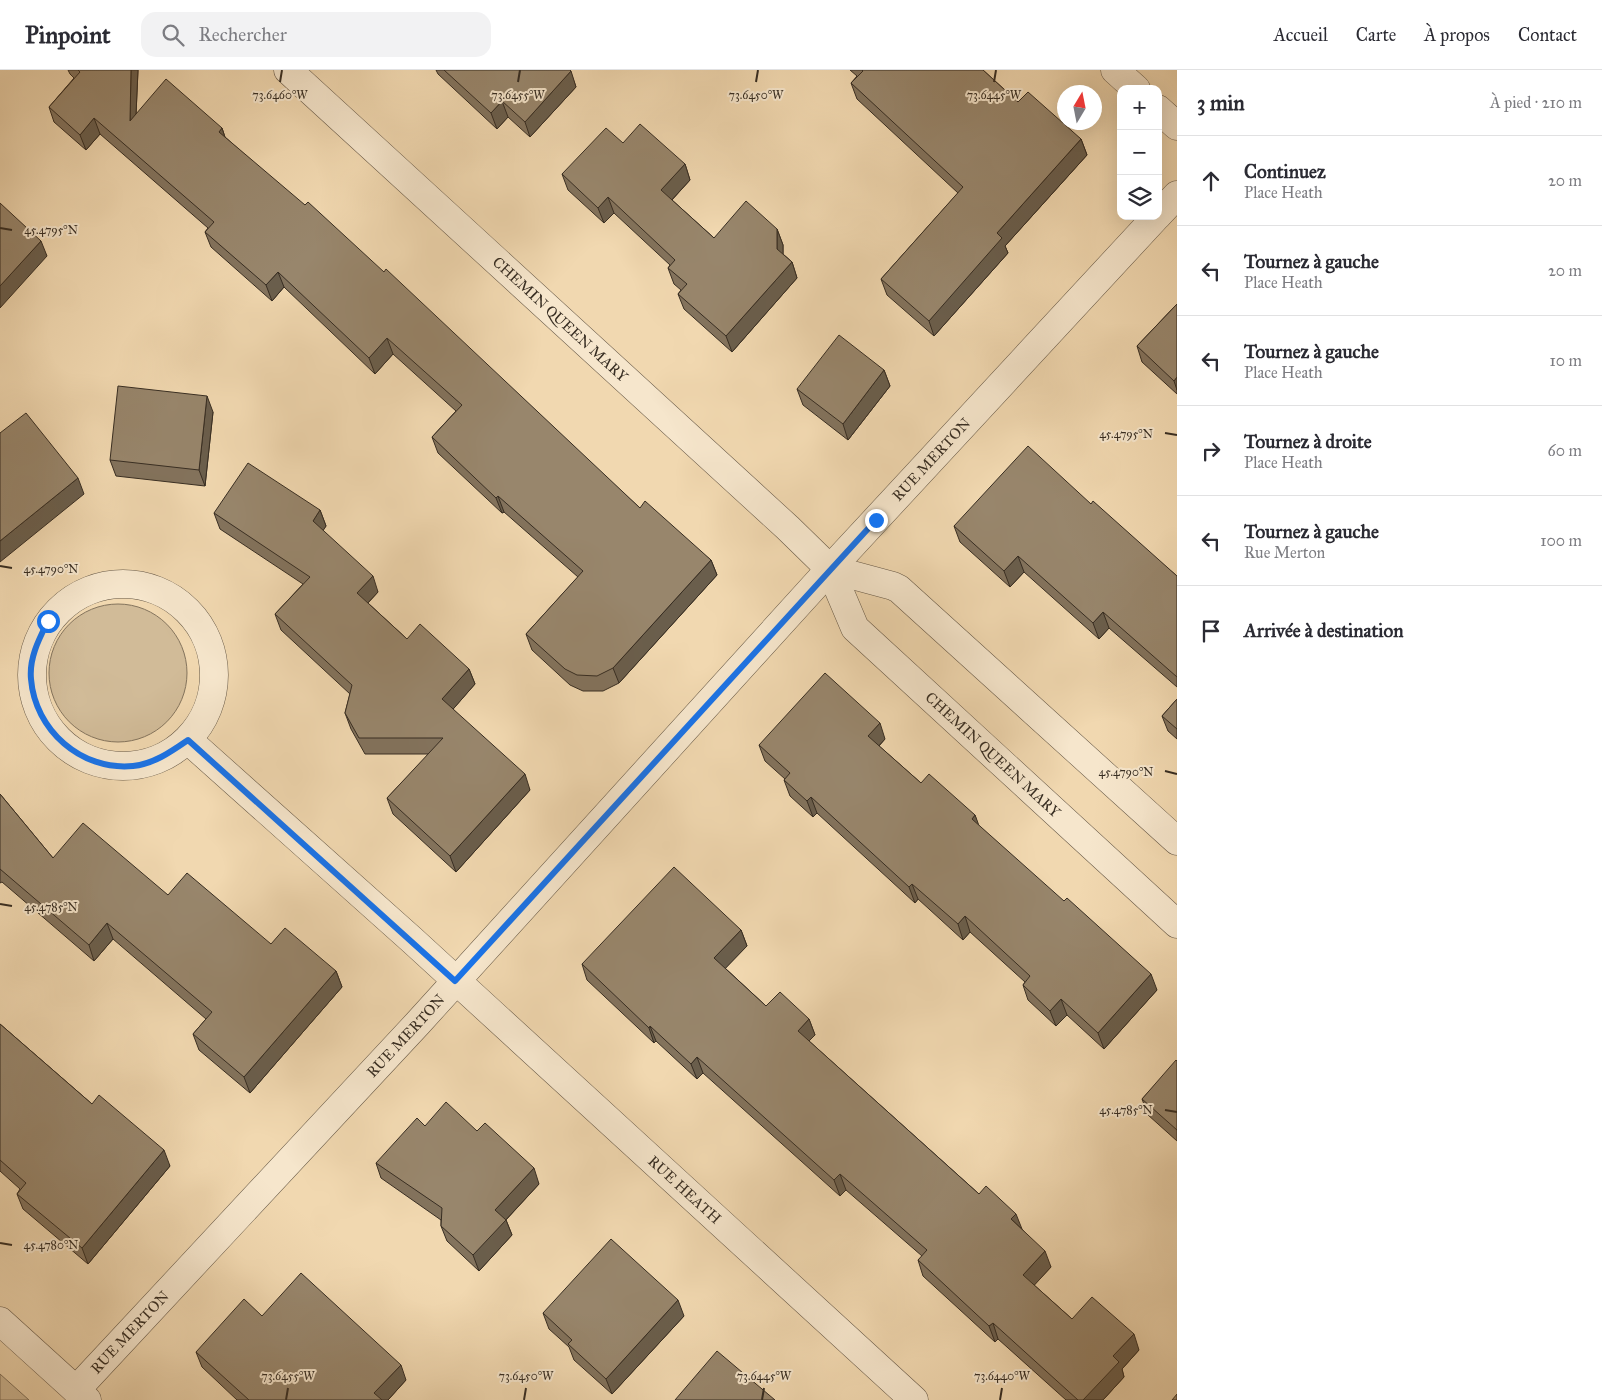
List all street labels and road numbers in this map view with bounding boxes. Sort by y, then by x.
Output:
street label: CHEMIN QUEEN MARY [489,253,632,386]
street label: RUE MERTON [889,414,974,505]
street label: CHEMIN QUEEN MARY [922,688,1064,821]
street label: RUE MERTON [363,990,449,1081]
street label: RUE HEATH [644,1152,725,1228]
street label: RUE MERTON [87,1287,173,1377]

